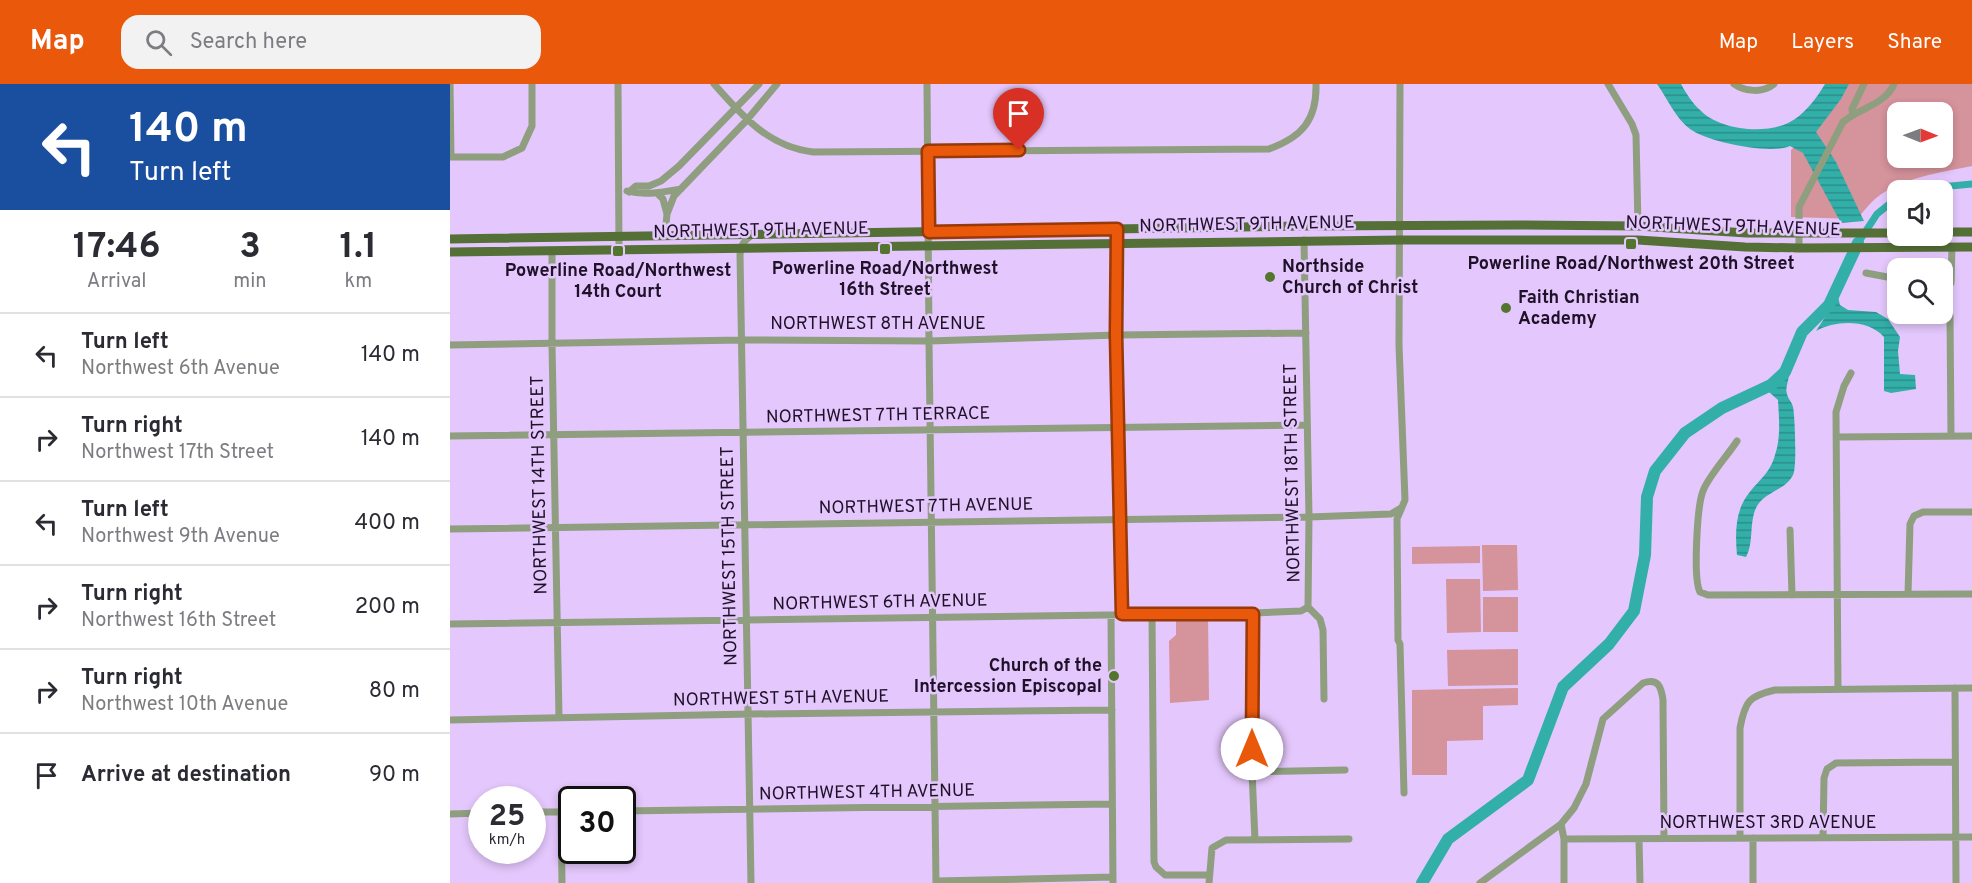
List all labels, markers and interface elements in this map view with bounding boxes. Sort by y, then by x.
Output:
search box [121,15,541,69]
text: Map [30,24,85,60]
icon: search [142,26,175,59]
text: Search here [190,29,307,56]
text: Map [1719,29,1758,56]
text: Layers [1791,29,1854,56]
text: Share [1887,29,1942,56]
pin [993,88,1044,150]
icon: arrive [1002,97,1035,130]
north arrow [1887,102,1953,168]
map controls [1887,102,1953,324]
text: 140 m [129,104,248,157]
icon: left [30,108,108,186]
text: Turn left [129,156,231,190]
button: sound [1887,180,1953,246]
street label: NORTHWEST 9TH AVENUE [1139,212,1355,238]
street label: NORTHWEST 9TH AVENUE [1625,212,1841,242]
street label: NORTHWEST 9TH AVENUE [653,218,869,244]
text: 17:46 [73,225,161,271]
text: 3 [239,225,261,271]
text: 1.1 [339,225,377,271]
marker: Powerline Road/Northwest 20th Street [1624,237,1638,251]
marker: Powerline Road/Northwest 16th Street [878,242,892,256]
marker: Powerline Road/Northwest 14th Court [611,244,625,258]
place label: Powerline Road/Northwest 20th Street [1467,253,1795,276]
place label: Northside Church of Christ [1282,256,1418,300]
place label: Powerline Road/Northwest 16th Street [772,258,998,302]
button: search [1887,258,1953,324]
place label: Powerline Road/Northwest 14th Court [505,260,731,304]
text: Arrival [87,269,146,295]
text: min [233,269,267,295]
text: km [344,269,372,295]
marker: Northside Church of Christ [1263,270,1277,284]
place label: Faith Christian Academy [1518,287,1640,331]
marker: Faith Christian Academy [1499,301,1513,315]
street label: NORTHWEST 8TH AVENUE [770,313,986,336]
text: Turn left [81,329,169,356]
icon: left [30,339,63,372]
text: 140 m [361,342,420,369]
text: Northwest 6th Avenue [81,356,280,382]
street label: NORTHWEST 18TH STREET [1280,363,1306,583]
street label: NORTHWEST 14TH STREET [527,375,553,595]
street label: NORTHWEST 7TH TERRACE [766,403,990,429]
text: Turn right [81,413,183,440]
icon: right [30,423,63,456]
text: 140 m [361,426,420,453]
text: Northwest 17th Street [81,440,274,466]
street label: NORTHWEST 15TH STREET [717,446,743,666]
street label: NORTHWEST 7TH AVENUE [819,494,1033,520]
text: Turn left [81,497,169,524]
icon: left [30,507,63,540]
text: 400 m [354,510,420,537]
text: Northwest 9th Avenue [81,524,280,550]
text: Turn right [81,581,183,608]
street label: NORTHWEST 6TH AVENUE [772,590,988,616]
icon: right [30,591,63,624]
text: 200 m [355,594,420,621]
text: Northwest 16th Street [81,608,276,634]
place label: Church of the Intercession Episcopal [914,655,1102,699]
text: Turn right [81,665,183,692]
marker: Church of the Intercession Episcopal [1107,669,1121,683]
icon: right [30,675,63,708]
text: 80 m [369,678,420,705]
street label: NORTHWEST 5TH AVENUE [673,686,889,712]
text: Northwest 10th Avenue [81,692,288,718]
position arrow [1220,717,1284,781]
icon: arrive [30,759,63,792]
text: Arrive at destination [81,762,291,789]
text: 90 m [369,762,420,789]
street label: NORTHWEST 4TH AVENUE [759,780,975,806]
speed limit sign: 30 [558,786,636,864]
text: 25 [489,799,525,836]
street label: NORTHWEST 3RD AVENUE [1659,812,1877,835]
text: km/h [489,831,525,850]

